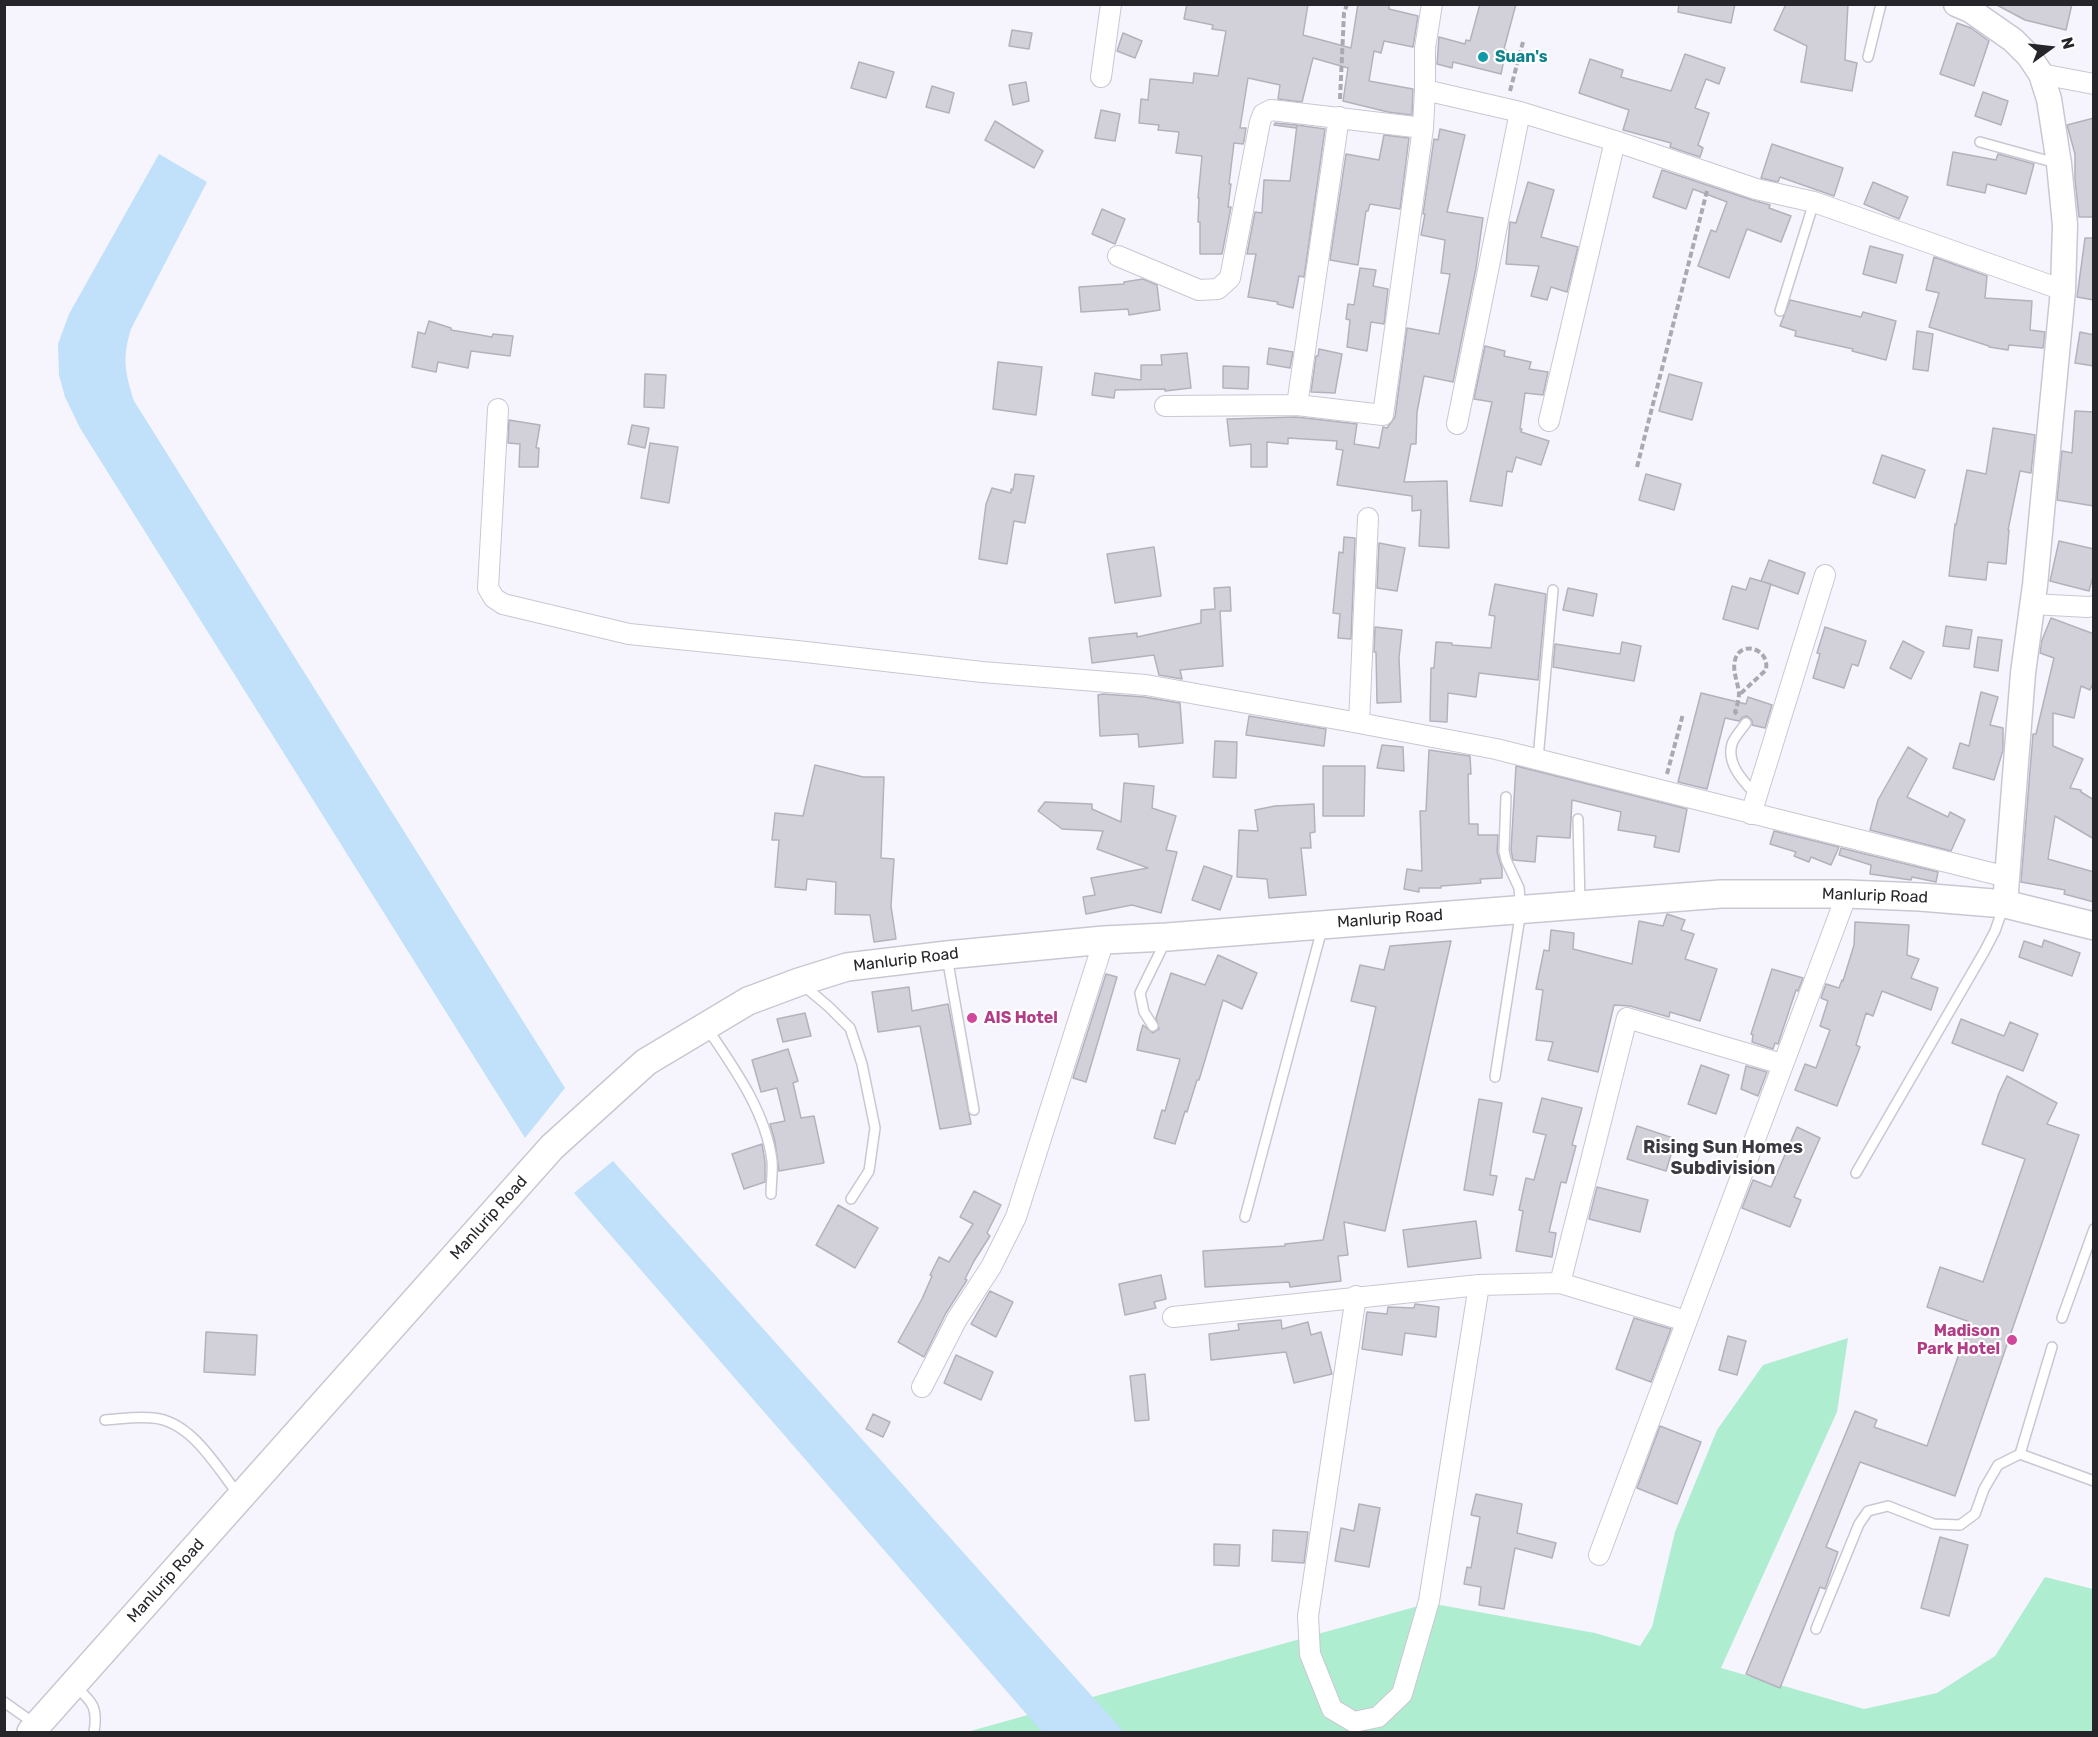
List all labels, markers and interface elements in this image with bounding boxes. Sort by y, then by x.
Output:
north arrow [2020,18,2080,78]
text: N [2057,35,2079,51]
place label: Suan's [1495,47,1548,67]
marker: Suan's [1476,50,1490,64]
street label: Manlurip Road [1822,885,1928,907]
street label: Manlurip Road [1336,906,1444,932]
street label: Manlurip Road [852,944,960,976]
place label: AIS Hotel [984,1008,1058,1028]
marker: AIS Hotel [965,1011,979,1025]
district label: Rising Sun Homes Subdivision [1643,1137,1803,1180]
street label: Manlurip Road [446,1172,532,1264]
place label: Madison Park Hotel [1917,1321,2000,1359]
marker: Madison Park Hotel [2005,1333,2019,1347]
street label: Manlurip Road [123,1535,209,1627]

